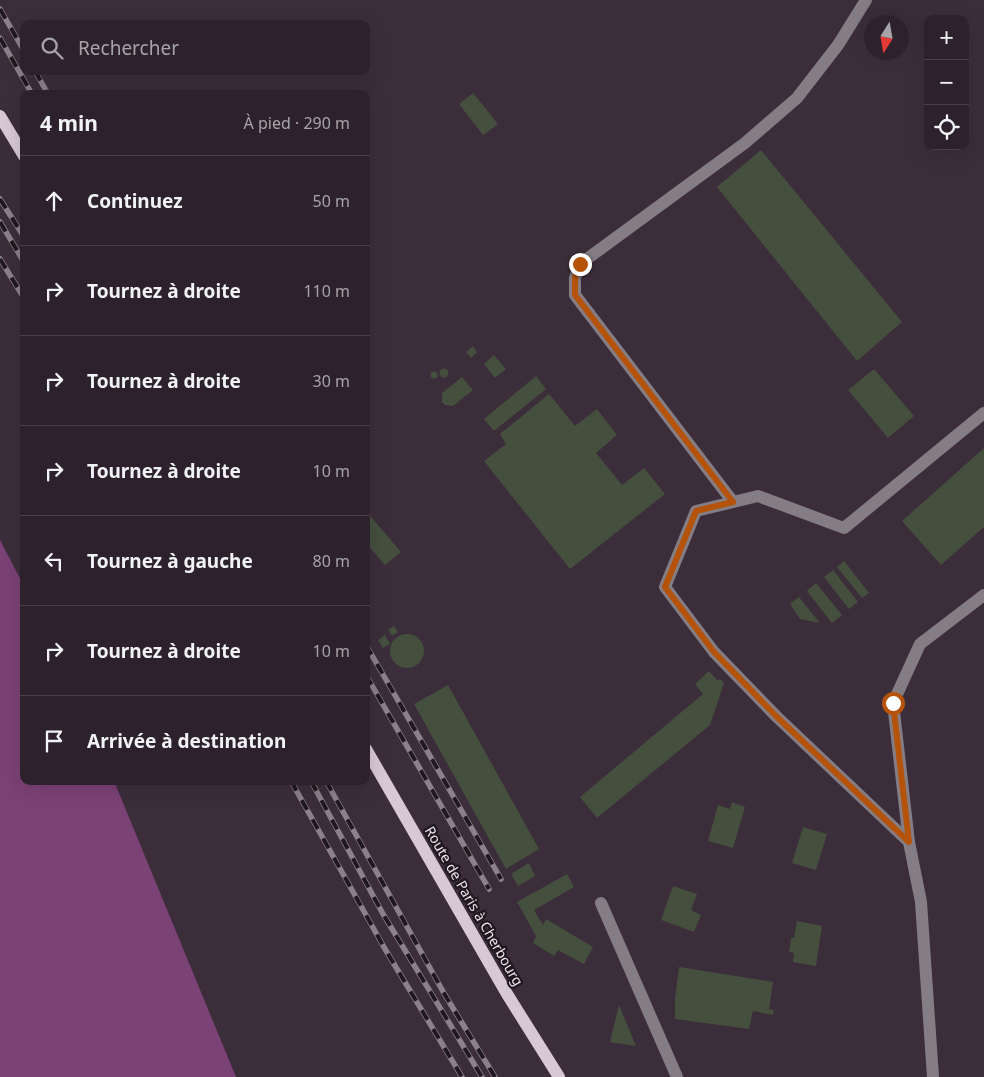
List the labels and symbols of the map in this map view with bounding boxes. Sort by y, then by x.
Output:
north arrow [864,15,909,60]
route end [569,253,592,276]
route start [882,692,905,715]
street label: Route de Paris à Cherbourg [421,822,528,989]

